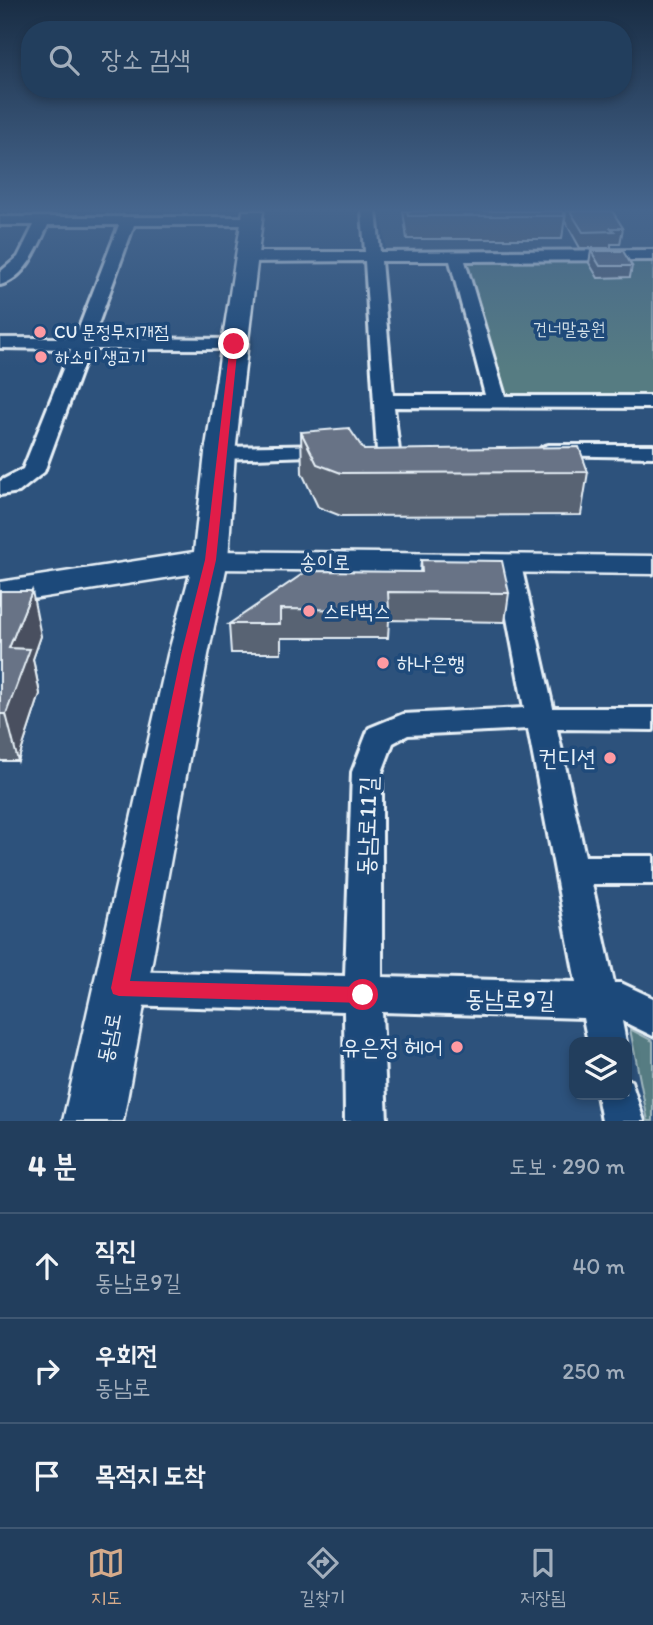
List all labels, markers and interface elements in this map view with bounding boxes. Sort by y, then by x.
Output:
search box [21,21,632,98]
icon: search [45,41,83,79]
text: 장소 검색 [101,43,191,75]
park label: 건너말공원 [533,318,605,340]
place label: CU 문정무지개점 [54,321,169,343]
marker: CU 문정무지개점 [32,324,48,340]
route end [218,328,249,359]
place label: 하소미 생고기 [55,346,146,368]
marker: 하소미 생고기 [33,349,49,365]
street label: 송이로 [299,549,351,574]
place label: 스타벅스 [323,598,391,623]
marker: 스타벅스 [301,603,317,619]
place label: 하나은행 [397,650,465,675]
marker: 하나은행 [375,655,391,671]
place label: 컨디션 [538,743,596,772]
marker: 컨디션 [602,750,618,766]
street label: 동남로11길 [350,776,383,876]
route start [347,979,378,1010]
street label: 동남로9길 [465,983,555,1014]
street label: 동남로 [91,1011,126,1065]
place label: 유은정 헤어 [341,1032,443,1061]
map controls [569,1037,632,1100]
button: layers [569,1037,632,1100]
marker: 유은정 헤어 [449,1039,465,1055]
text: 4 분 [28,1147,77,1184]
text: 도보 · 290 m [509,1152,625,1180]
text: 직진 [95,1234,137,1266]
icon: ahead [28,1247,66,1285]
text: 40 m [572,1252,625,1280]
text: 동남로9길 [95,1268,181,1296]
text: 우회전 [95,1339,158,1371]
icon: right [28,1352,66,1390]
text: 250 m [562,1357,625,1385]
text: 동남로 [95,1373,151,1401]
icon: arrive [28,1457,66,1495]
text: 목적지 도착 [95,1459,205,1491]
tab: 지도 [87,1544,125,1611]
tab: 길찾기 [300,1544,345,1611]
tab: 저장됨 [520,1544,566,1611]

